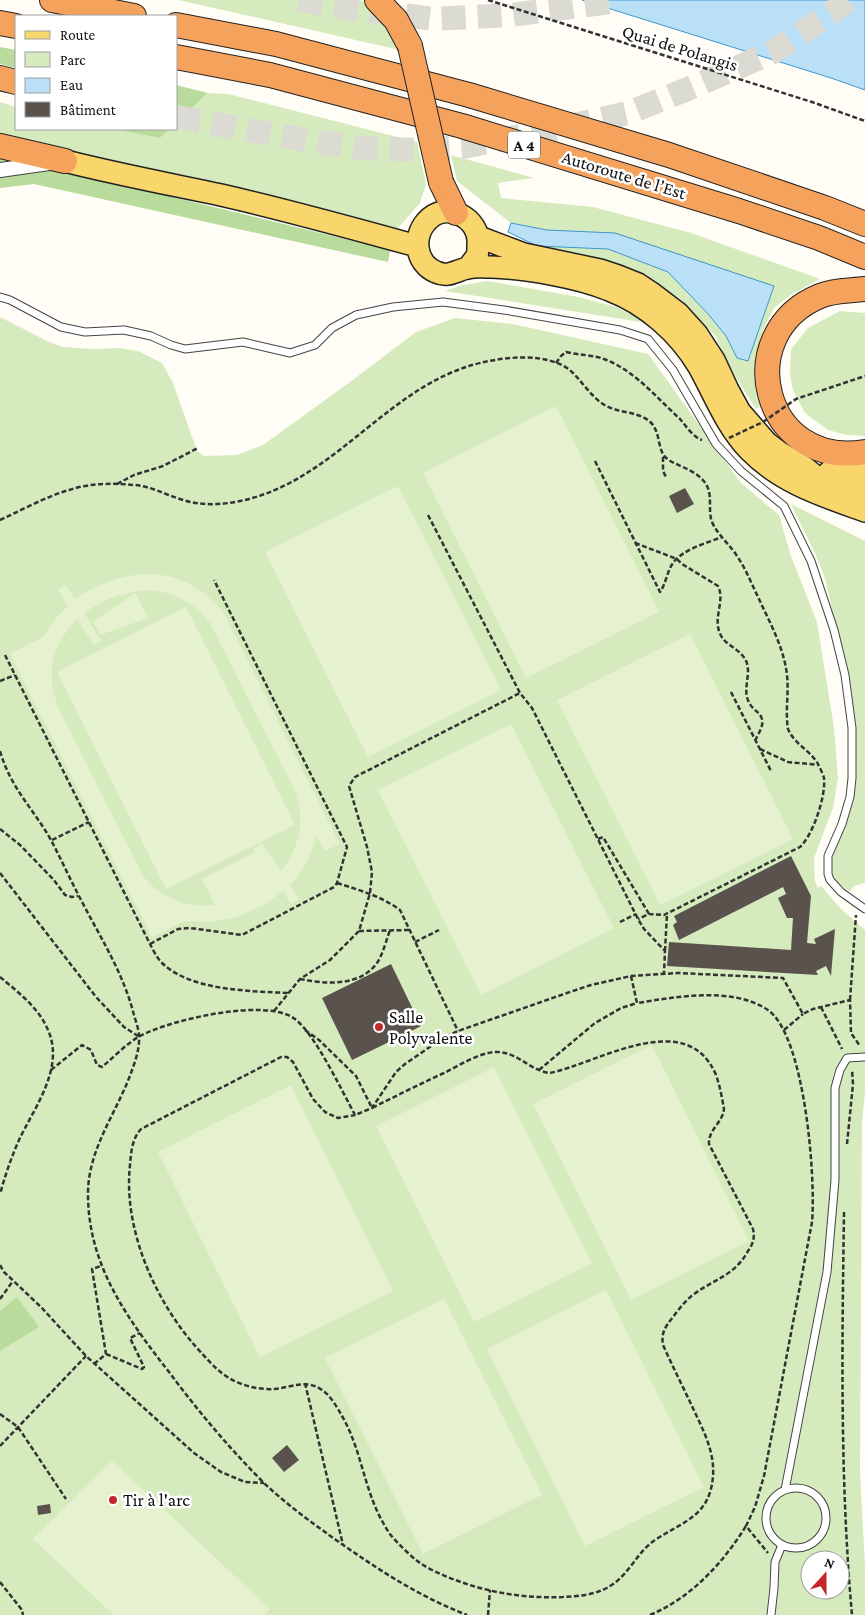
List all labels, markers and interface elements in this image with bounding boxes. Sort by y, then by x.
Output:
legend [15,15,178,130]
street label: Quai de Polangis [620,21,740,75]
text: Route [60,27,95,43]
text: Parc [60,52,86,68]
text: Eau [60,77,83,93]
text: Bâtiment [60,102,117,118]
road number: A 4 [508,132,540,158]
street label: Autoroute de l’Est [560,147,689,204]
place label: Salle Polyvalente [389,1007,472,1048]
marker: Salle Polyvalente [373,1021,385,1033]
place label: Tir à l'arc [123,1490,190,1510]
marker: Tir à l'arc [107,1494,119,1506]
north arrow [800,1550,850,1600]
text: N [822,1554,837,1572]

